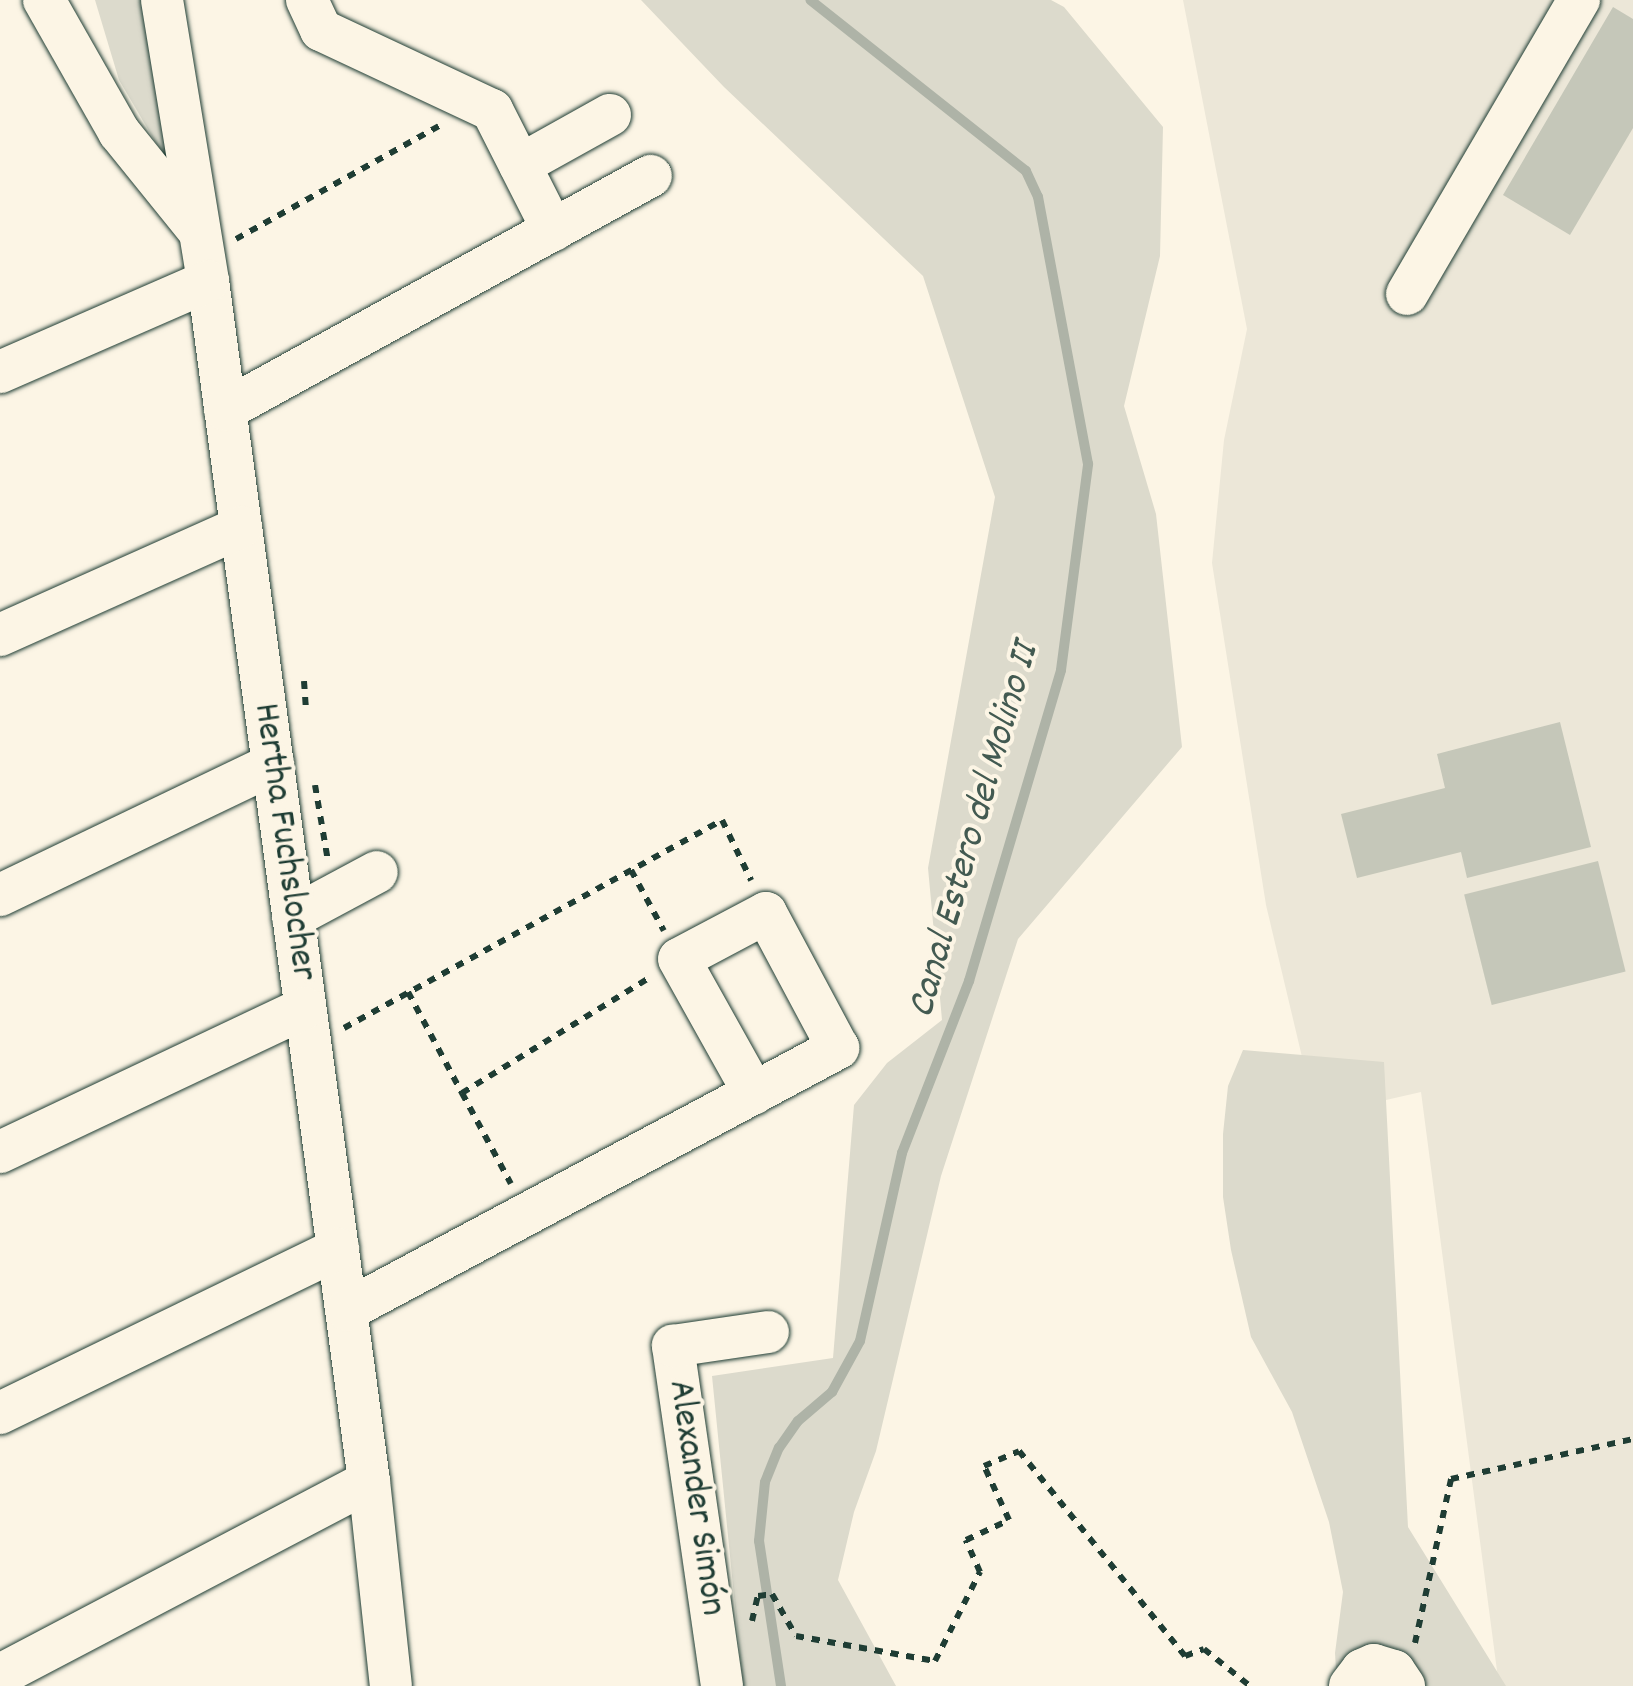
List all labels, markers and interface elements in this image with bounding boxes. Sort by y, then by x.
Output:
water label: Canal Estero del Molino II [900,638,1052,1024]
street label: Hertha Fuchslocher [241,700,325,984]
street label: Alexander Simón [656,1377,734,1619]

